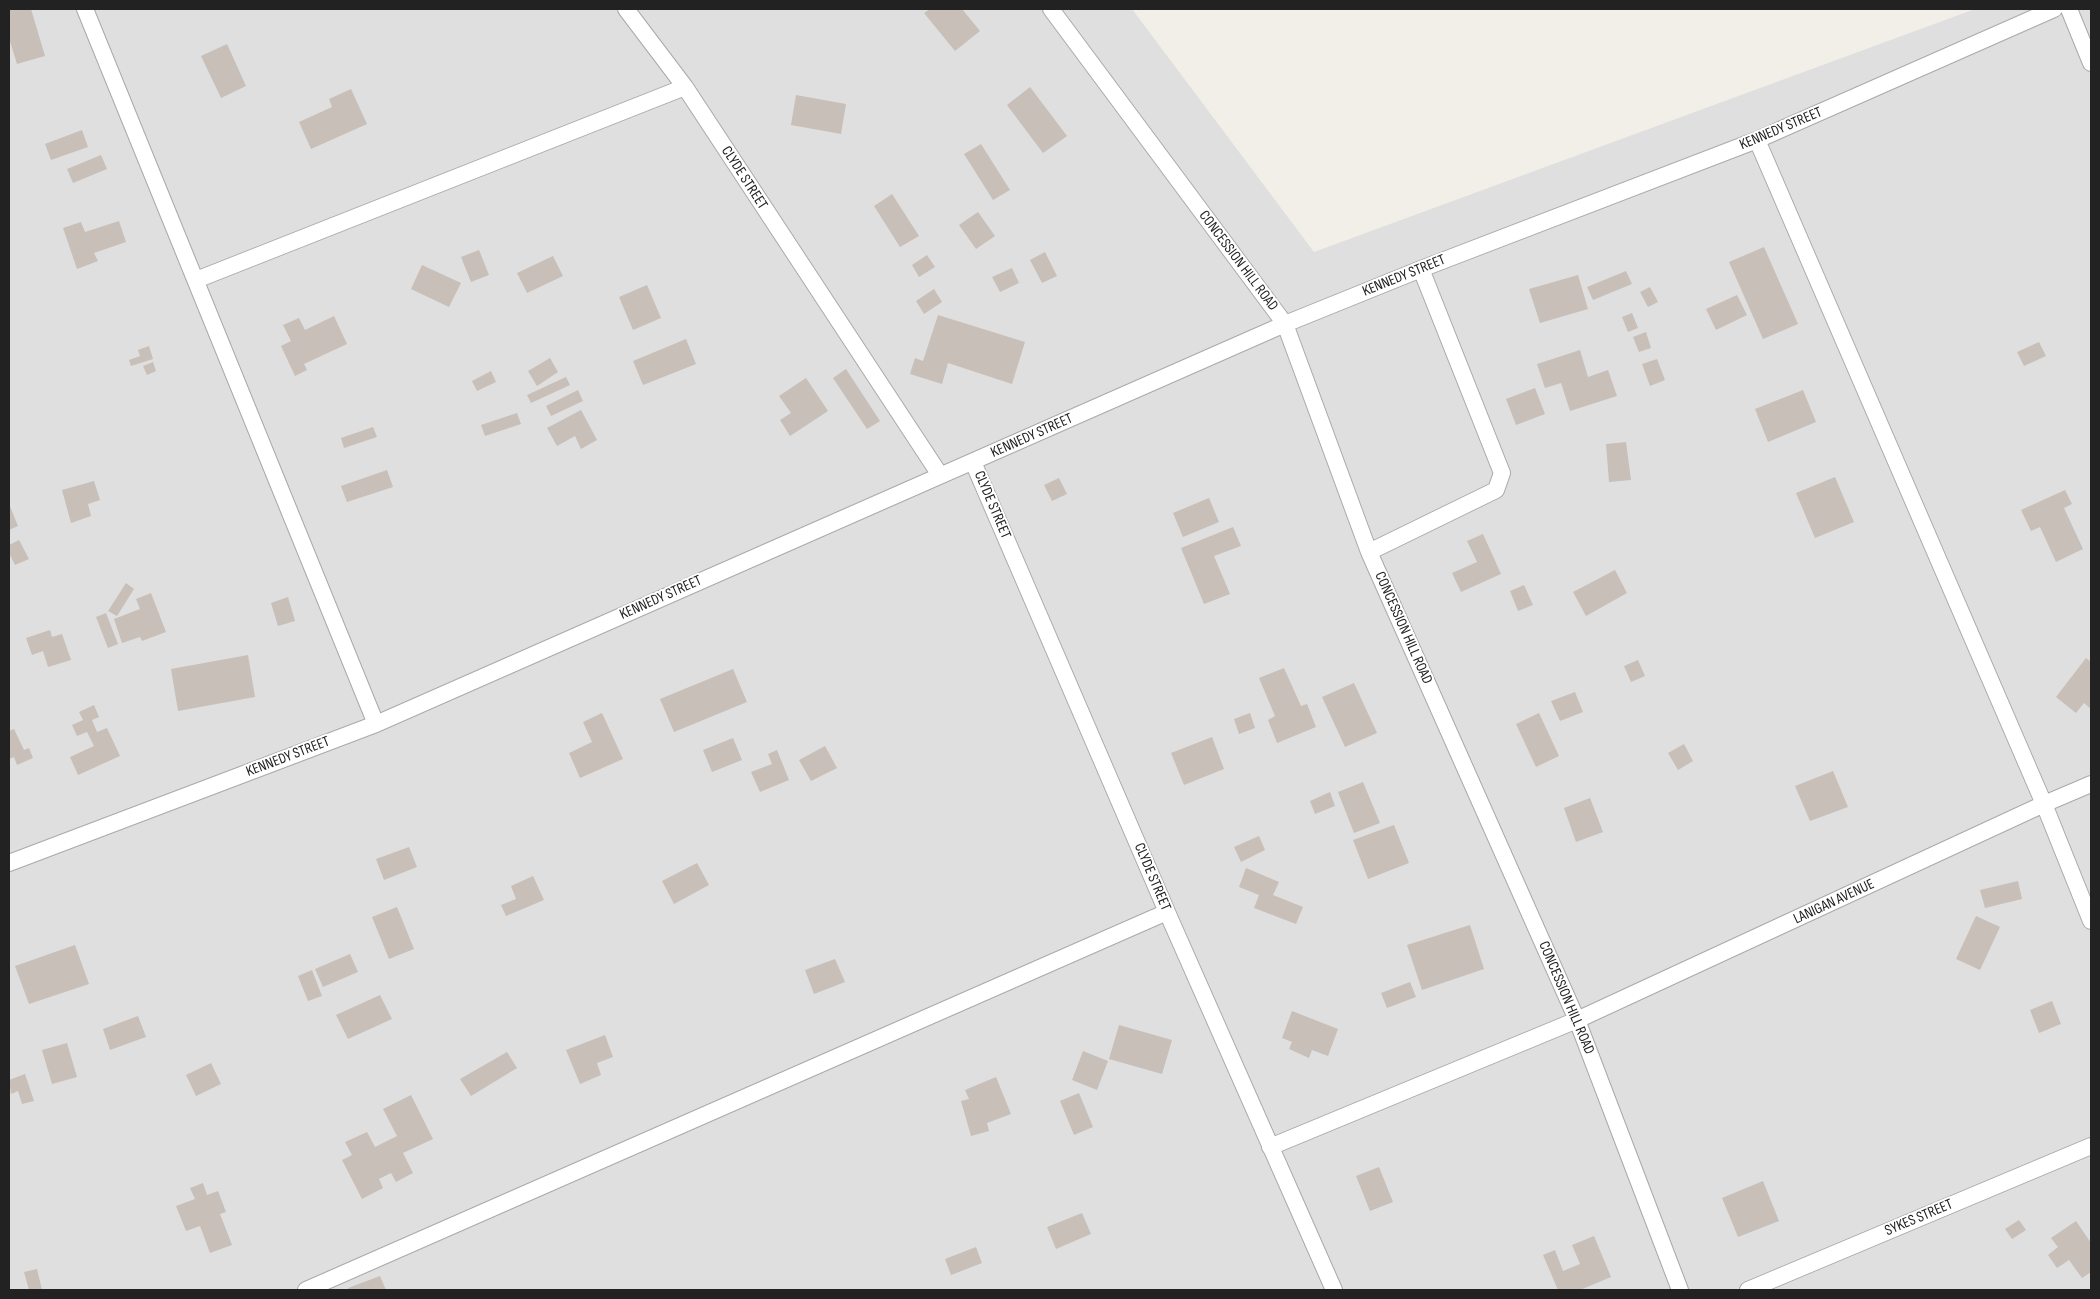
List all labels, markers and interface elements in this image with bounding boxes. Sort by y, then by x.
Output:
street label: KENNEDY STREET [1737,104,1825,154]
street label: CLYDE STREET [717,143,771,213]
street label: CONCESSION HILL ROAD [1194,207,1282,315]
street label: KENNEDY STREET [1360,251,1448,301]
street label: KENNEDY STREET [988,410,1076,462]
street label: CLYDE STREET [970,468,1014,542]
street label: CONCESSION HILL ROAD [1370,569,1436,687]
street label: KENNEDY STREET [617,572,705,624]
street label: KENNEDY STREET [244,733,332,781]
street label: CLYDE STREET [1130,840,1174,914]
street label: LANIGAN AVENUE [1791,875,1877,929]
street label: CONCESSION HILL ROAD [1534,939,1598,1057]
street label: SYKES STREET [1882,1196,1956,1240]

